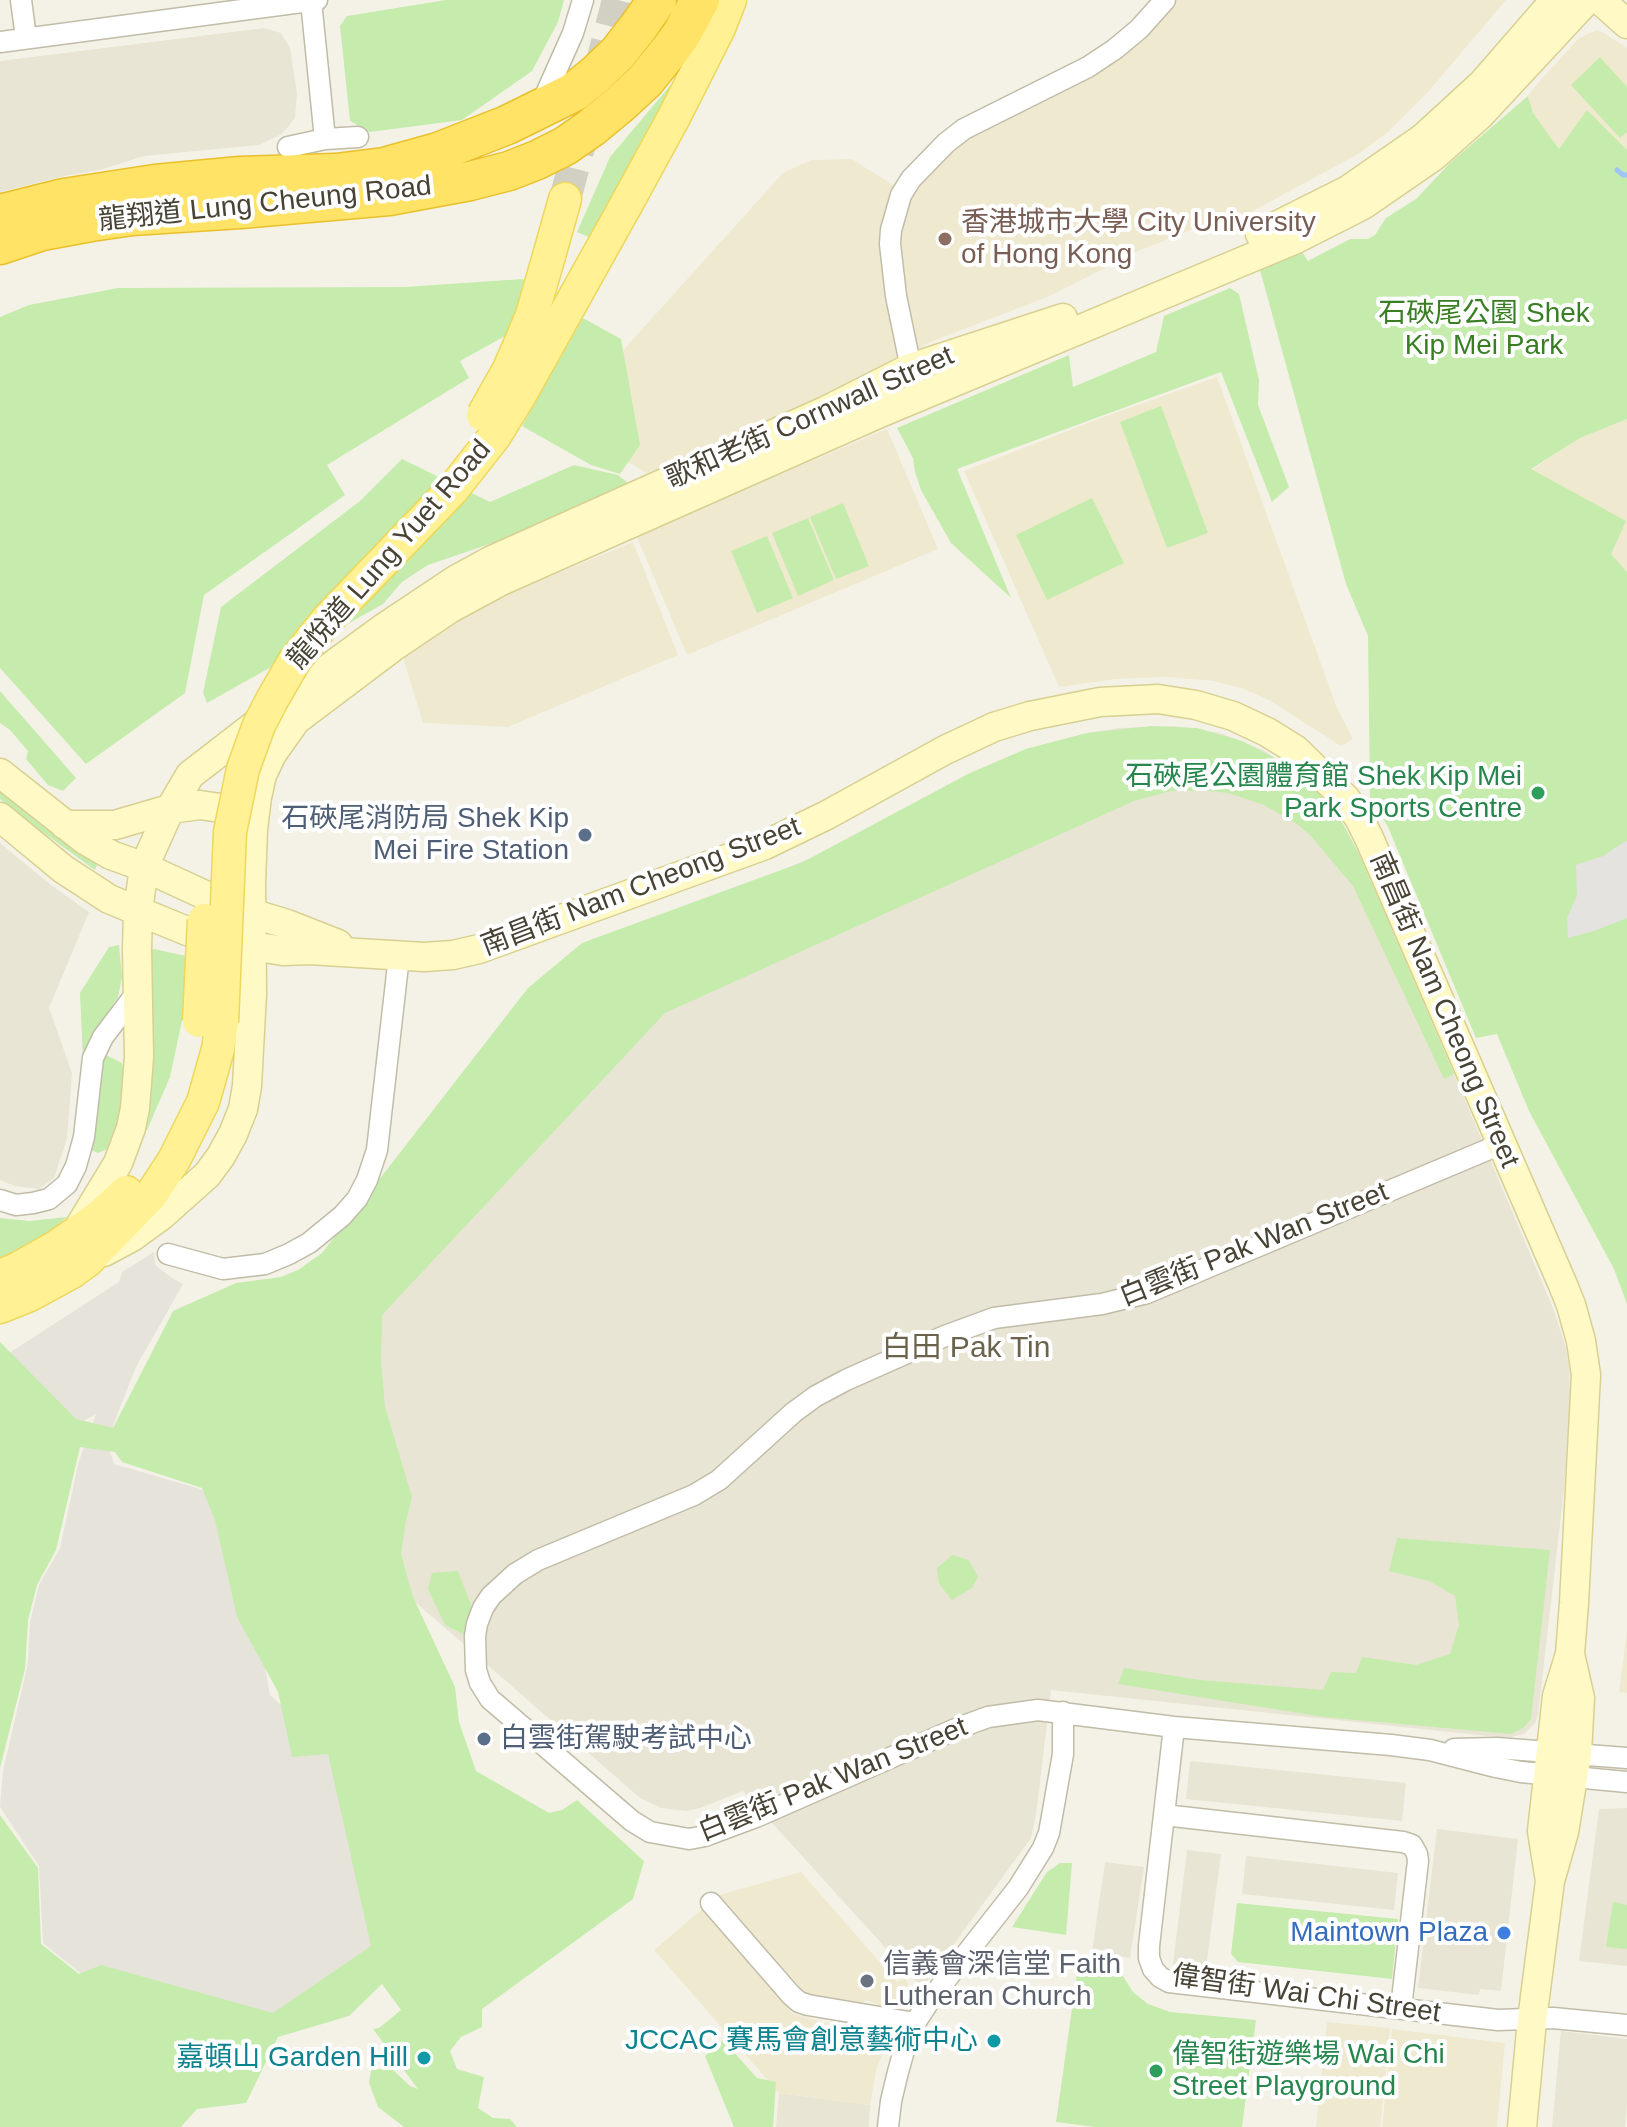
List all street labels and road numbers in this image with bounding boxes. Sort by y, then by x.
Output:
street label: 龍翔道 Lung Cheung Road [97,170,433,238]
street label: 歌和老街 Cornwall Street [661,339,959,497]
street label: 龍悅道 Lung Yuet Road [281,434,499,676]
street label: 南昌街 Nam Cheong Street [477,811,805,963]
street label: 南昌街 Nam Cheong Street [1362,847,1526,1173]
street label: 白雲街 Pak Wan Street [1115,1176,1393,1314]
street label: 白雲街 Pak Wan Street [694,1711,972,1849]
street label: 偉智街 Wai Chi Street [1169,1959,1443,2031]

